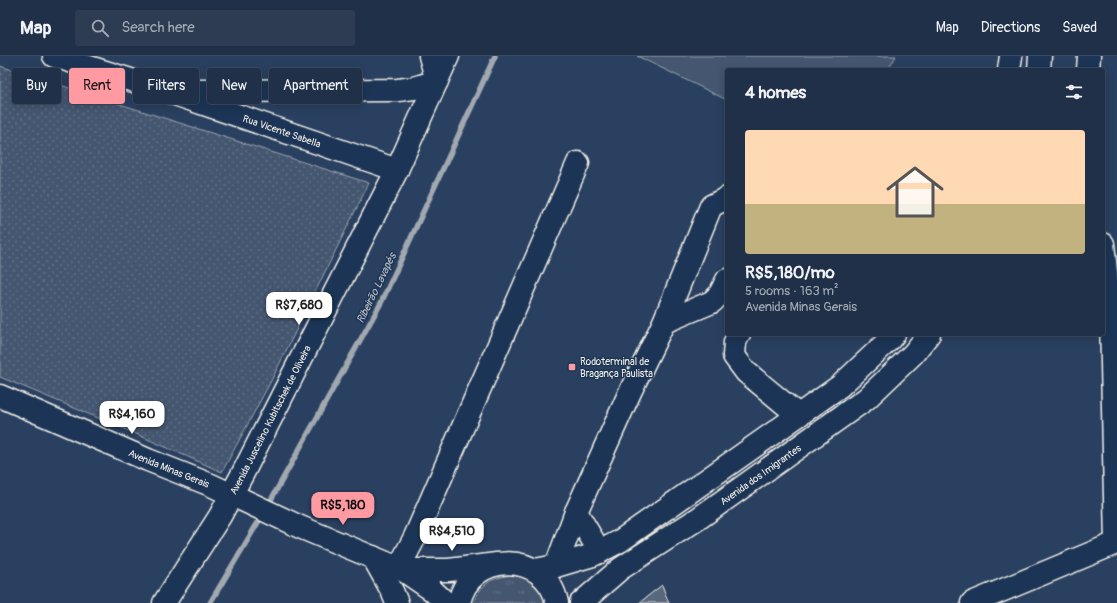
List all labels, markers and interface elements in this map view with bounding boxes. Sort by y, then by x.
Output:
search box [75,10,355,46]
text: Map [20,16,51,40]
icon: search [89,17,111,39]
text: Search here [121,18,195,37]
text: Map [936,19,959,36]
text: Directions [981,19,1040,36]
text: Saved [1062,19,1097,36]
chip: Buy [12,68,61,104]
chip: Rent [69,68,125,104]
chip: Filters [133,68,199,104]
chip: New [207,68,261,104]
chip: Apartment [269,68,362,104]
icon: filters [1063,81,1085,103]
text: 4 homes [745,82,806,103]
street label: Rua Vicente Sabella [241,113,323,151]
icon: home [879,156,951,228]
water label: Ribeirão Lavapés [354,250,399,325]
text: R$5,180/mo [745,262,835,283]
text: 5 rooms · 163 m² [745,283,839,299]
pin: R$7,680 [262,292,336,326]
text: R$7,680 [275,297,323,313]
text: Avenida Minas Gerais [745,299,857,315]
street label: Avenida Juscelino Kubitschek de Oliveira [228,343,314,497]
place label: Rodoterminal de Bragança Paulista [580,356,653,380]
marker: Rodoterminal de Bragança Paulista [567,362,577,372]
pin: R$4,160 [95,401,169,435]
text: R$4,160 [109,406,155,422]
street label: Avenida dos Imigrantes [718,442,804,508]
street label: Avenida Minas Gerais [127,447,212,491]
pin: R$5,180 [306,492,380,526]
text: R$5,180 [320,497,366,513]
pin: R$4,510 [415,518,489,552]
text: R$4,510 [429,523,475,539]

